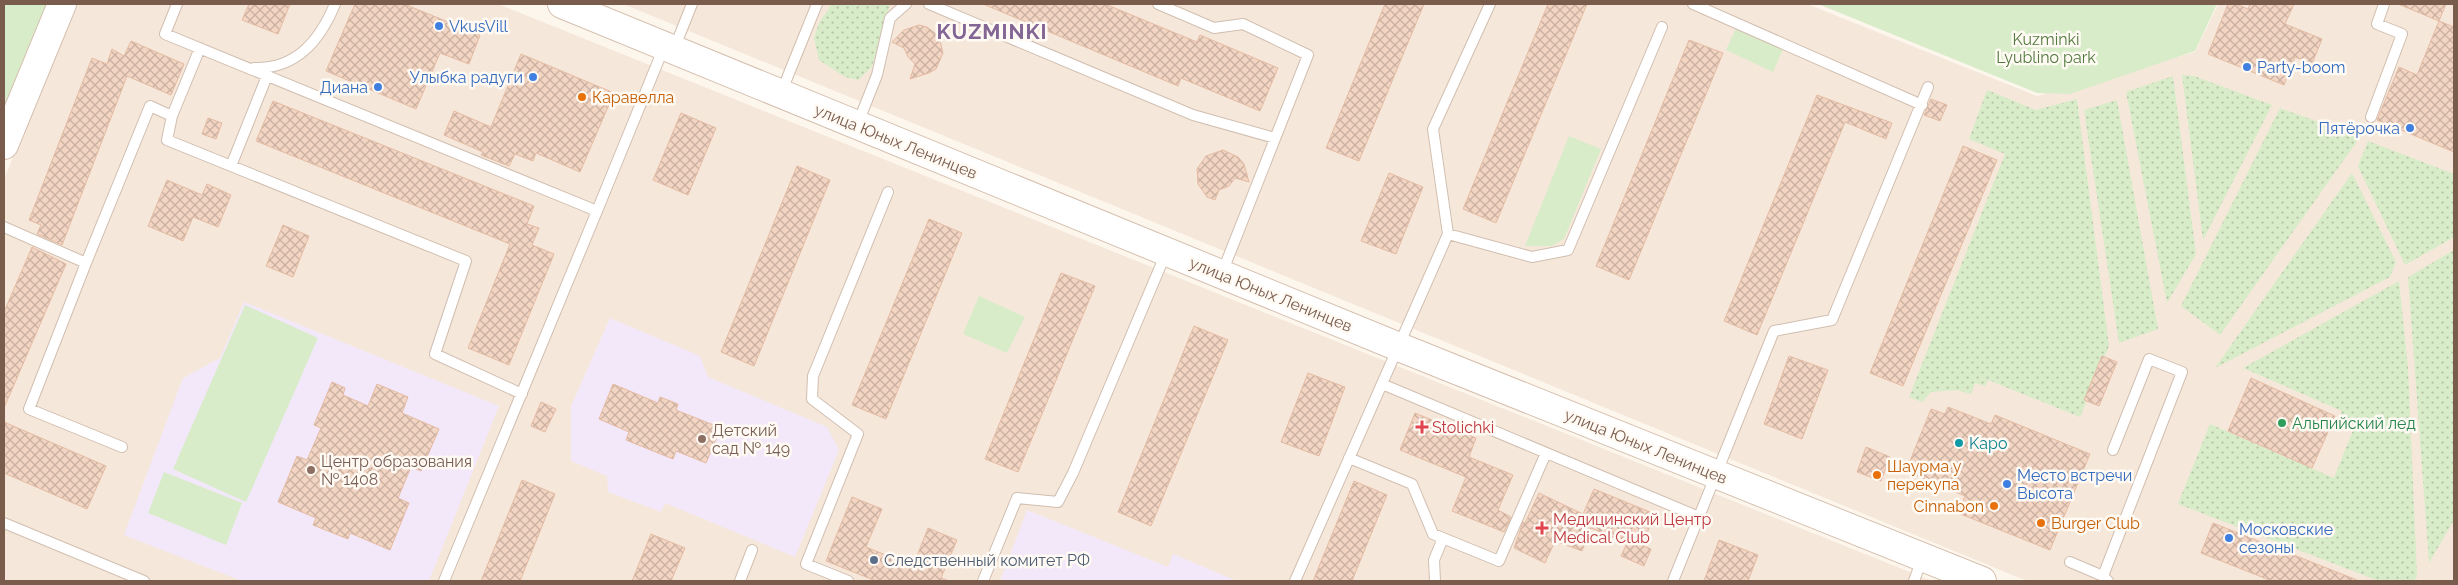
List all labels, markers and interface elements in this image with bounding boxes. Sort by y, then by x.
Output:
place label: VkusVill [449,17,509,36]
district label: KUZMINKI [936,19,1048,44]
marker: VkusVill [433,20,445,32]
park label: Kuzminki Lyublino park [1996,30,2096,67]
place label: Party-boom [2257,58,2345,77]
marker: Party-boom [2241,61,2253,73]
place label: Улыбка радуги [410,68,523,87]
marker: Улыбка радуги [527,71,539,83]
place label: Диана [320,78,368,97]
marker: Диана [372,81,384,93]
place label: Каравелла [592,88,674,107]
marker: Каравелла [576,91,588,103]
street label: улица Юных Ленинцев [812,100,980,183]
place label: Пятёрочка [2319,119,2400,138]
marker: Пятёрочка [2404,122,2416,134]
street label: улица Юных Ленинцев [1187,253,1355,336]
street label: улица Юных Ленинцев [1562,405,1730,488]
place label: Альпийский лед [2292,414,2416,433]
marker: Альпийский лед [2276,417,2288,429]
place label: Stolichki [1432,418,1494,437]
place label: Детский сад № 149 [712,421,790,458]
marker: Stolichki [1416,421,1428,433]
marker: Детский сад № 149 [696,433,708,445]
place label: Kapo [1969,434,2007,453]
marker: Kapo [1953,437,1965,449]
place label: Центр образования № 1408 [321,452,472,489]
place label: Шаурма у перекупа [1887,457,1962,494]
marker: Центр образования № 1408 [305,464,317,476]
place label: Место встречи Высота [2017,466,2132,503]
marker: Шаурма у перекупа [1871,469,1883,481]
marker: Место встречи Высота [2001,478,2013,490]
place label: Cinnabon [1913,497,1984,516]
marker: Cinnabon [1988,500,2000,512]
place label: Медицинский Центр Medical Club [1553,510,1711,547]
place label: Burger Club [2051,514,2140,533]
marker: Burger Club [2035,517,2047,529]
place label: Московские сезоны [2239,520,2333,557]
marker: Медицинский Центр Medical Club [1535,521,1549,535]
marker: Московские сезоны [2223,532,2235,544]
place label: Следственный комитет РФ [884,551,1090,570]
marker: Следственный комитет РФ [868,554,880,566]

